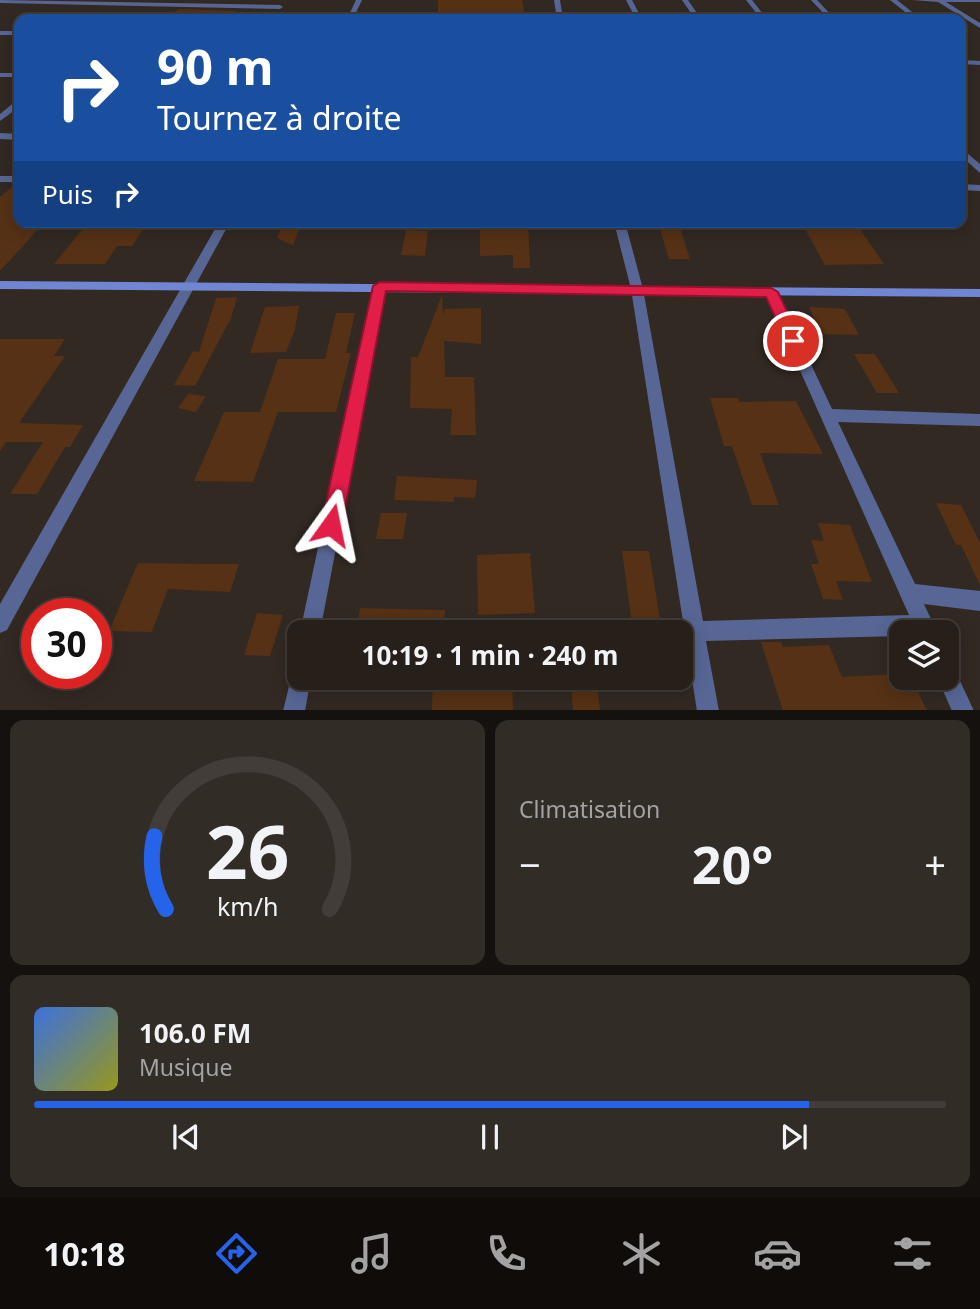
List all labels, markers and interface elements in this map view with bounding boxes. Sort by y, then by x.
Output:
text: 90 m [157,33,274,99]
icon: right [42,42,133,133]
text: Tournez à droite [157,96,402,139]
icon: right [107,175,145,213]
text: Puis [42,176,93,212]
pin [763,311,823,371]
icon: arrive [774,322,812,360]
position arrow [294,488,368,562]
speed limit sign: 30 [21,598,112,689]
map controls [889,620,959,690]
button: layers [889,620,959,690]
text: 10:19 · 1 min · 240 m [362,637,618,673]
text: Climatisation [519,793,660,825]
text: 26 [206,801,289,900]
text: 20° [692,828,773,899]
text: − [519,838,541,890]
text: + [924,838,946,890]
text: km/h [217,888,278,922]
text: 106.0 FM [139,1015,251,1051]
text: Musique [139,1051,232,1083]
icon: previous [167,1118,205,1156]
icon: pause [471,1118,509,1156]
icon: next [775,1118,813,1156]
icon: directions [212,1229,261,1278]
icon: music [347,1229,396,1278]
icon: phone [482,1229,531,1278]
icon: climate [617,1229,666,1278]
icon: car [753,1229,802,1278]
icon: filters [888,1229,937,1278]
text: 10:18 [43,1232,125,1275]

